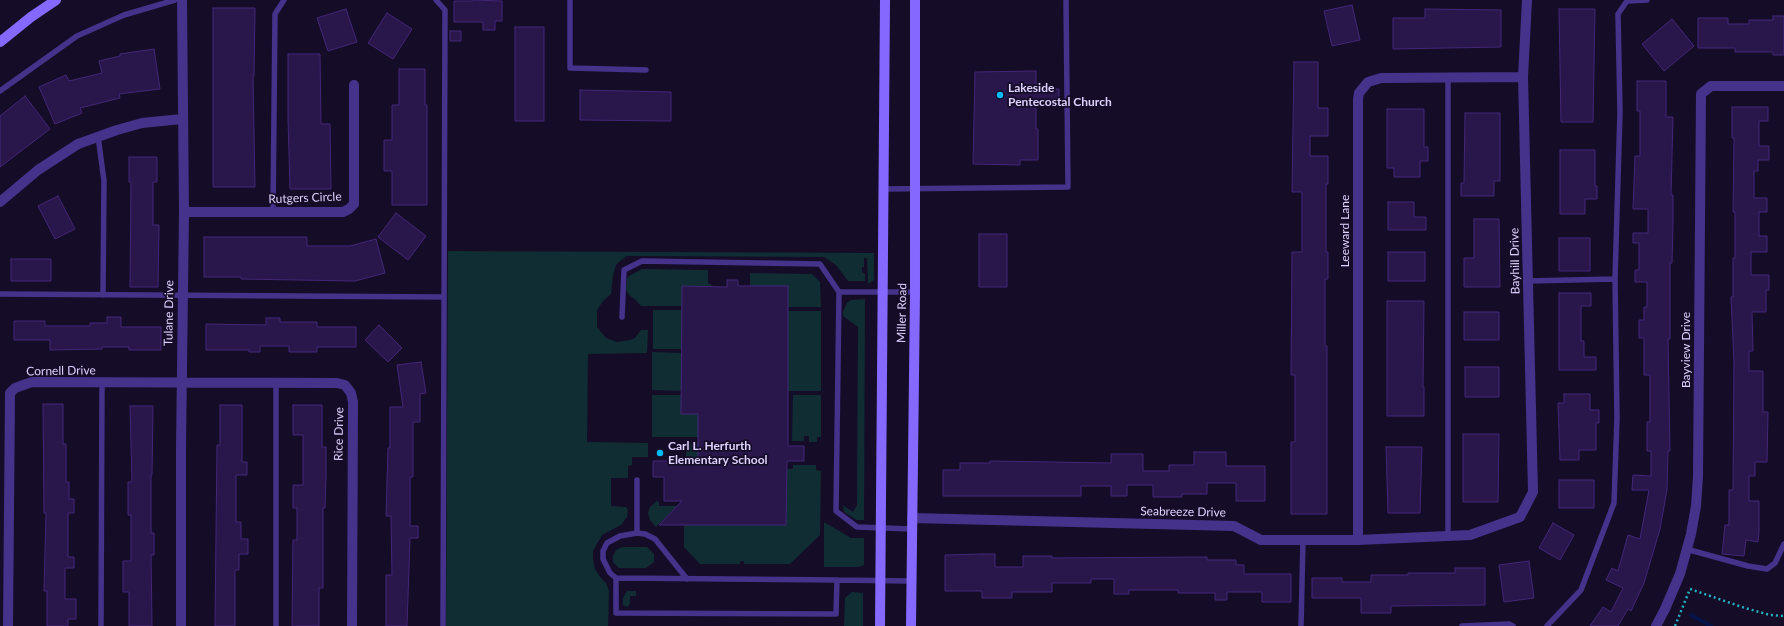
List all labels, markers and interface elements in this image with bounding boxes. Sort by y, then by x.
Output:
place label: Lakeside Pentecostal Church [1008,81,1112,109]
marker: Lakeside Pentecostal Church [995,90,1005,100]
street label: Rutgers Circle [268,190,342,206]
street label: Leeward Lane [1338,195,1352,267]
street label: Bayhill Drive [1507,228,1523,294]
street label: Tulane Drive [161,280,177,346]
street label: Miller Road [894,283,910,343]
street label: Bayview Drive [1679,312,1693,388]
street label: Cornell Drive [26,363,96,379]
street label: Rice Drive [331,407,347,461]
place label: Carl L. Herfurth Elementary School [668,439,768,467]
marker: Carl L. Herfurth Elementary School [655,448,665,458]
street label: Seabreeze Drive [1140,504,1226,520]

